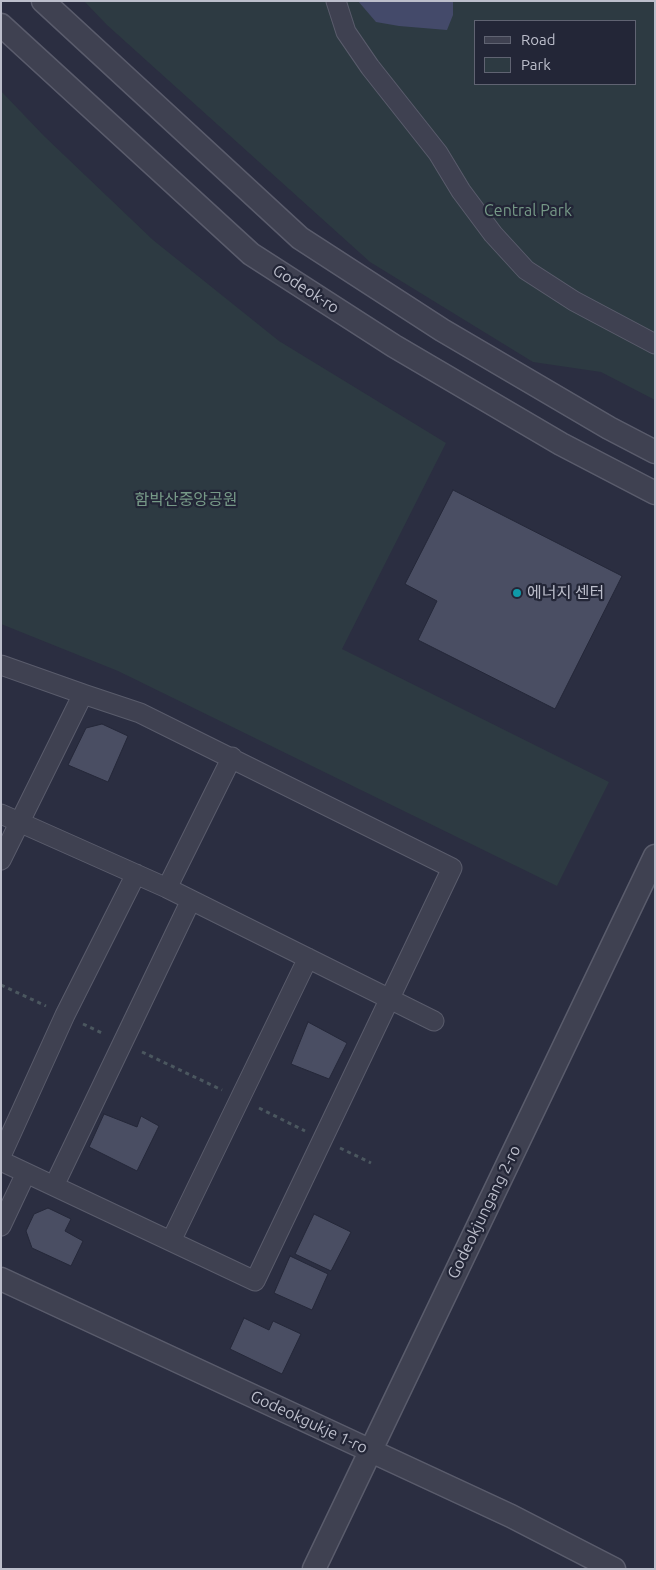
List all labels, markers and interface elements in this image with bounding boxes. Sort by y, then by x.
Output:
legend [473,20,636,85]
text: Road [521,31,556,48]
text: Park [521,56,551,73]
park label: Central Park [484,201,572,221]
street label: Godeok-ro [269,260,343,318]
park label: 함박산중앙공원 [134,490,238,510]
place label: 에너지 센터 [527,583,604,603]
marker: 에너지 센터 [511,587,523,599]
street label: Godeokjungang 2-ro [443,1142,525,1282]
street label: Godeokgukje 1-ro [247,1386,371,1458]

